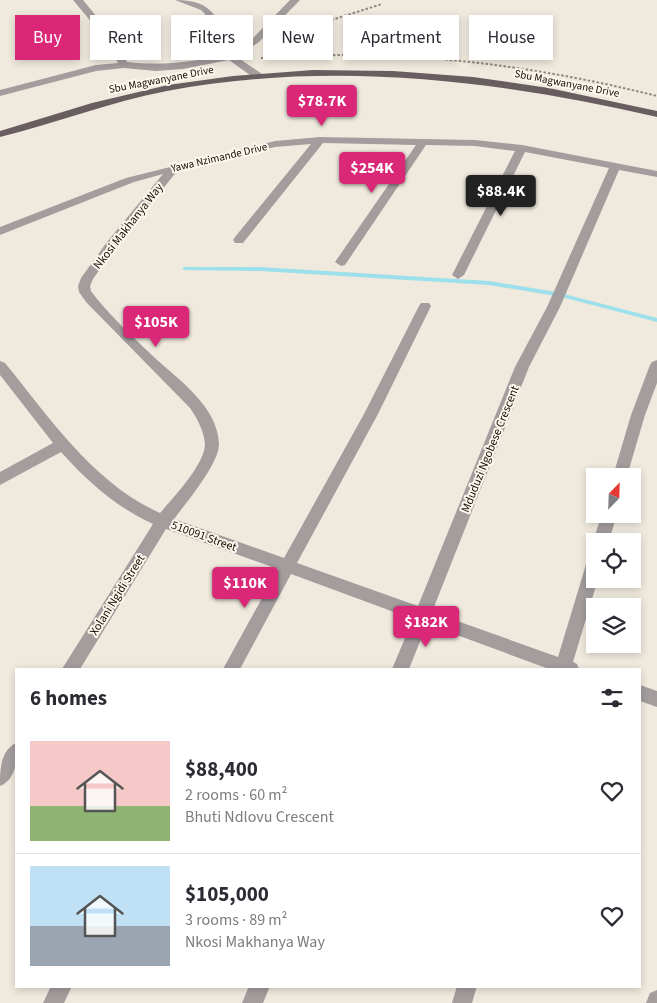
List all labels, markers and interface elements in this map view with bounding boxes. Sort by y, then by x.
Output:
chip: Buy [15,15,80,60]
chip: Rent [90,15,161,60]
chip: Filters [171,15,253,60]
chip: New [263,15,333,60]
chip: Apartment [343,15,459,60]
chip: House [469,15,553,60]
street label: Sbu Magwanyane Drive [107,62,215,97]
street label: Sbu Magwanyane Drive [513,66,621,101]
pin: $78.7K [281,84,363,127]
text: $78.7K [298,90,346,112]
street label: Yawa Nzimande Drive [169,139,269,176]
pin: $254K [337,152,407,194]
text: $254K [350,157,394,179]
pin: $88.4K [460,174,542,217]
street label: Nkosi Makhanya Way [89,179,168,273]
text: $88.4K [477,180,525,202]
pin: $105K [121,306,191,348]
text: $105K [134,311,178,333]
street label: Mduduzi Ngobese Crescent [457,383,524,515]
north arrow [586,468,641,522]
map controls [586,468,641,653]
street label: 510091 Street [169,517,239,556]
button: locate [586,533,641,588]
street label: Xolani Ngidi Street [86,552,149,639]
pin: $110K [210,566,280,609]
text: $110K [223,572,267,594]
button: layers [586,598,641,653]
pin: $182K [391,606,461,648]
text: $182K [404,611,448,633]
text: 6 homes [30,683,107,713]
icon: filters [598,684,626,712]
text: $88,400 [185,754,258,784]
icon: home [70,761,130,821]
icon: heart [598,777,626,805]
text: 2 rooms · 60 m² [185,784,287,806]
text: Bhuti Ndlovu Crescent [185,806,334,828]
text: $105,000 [185,879,269,909]
icon: home [70,886,130,946]
icon: heart [598,902,626,930]
text: 3 rooms · 89 m² [185,909,287,931]
text: Nkosi Makhanya Way [185,931,325,953]

